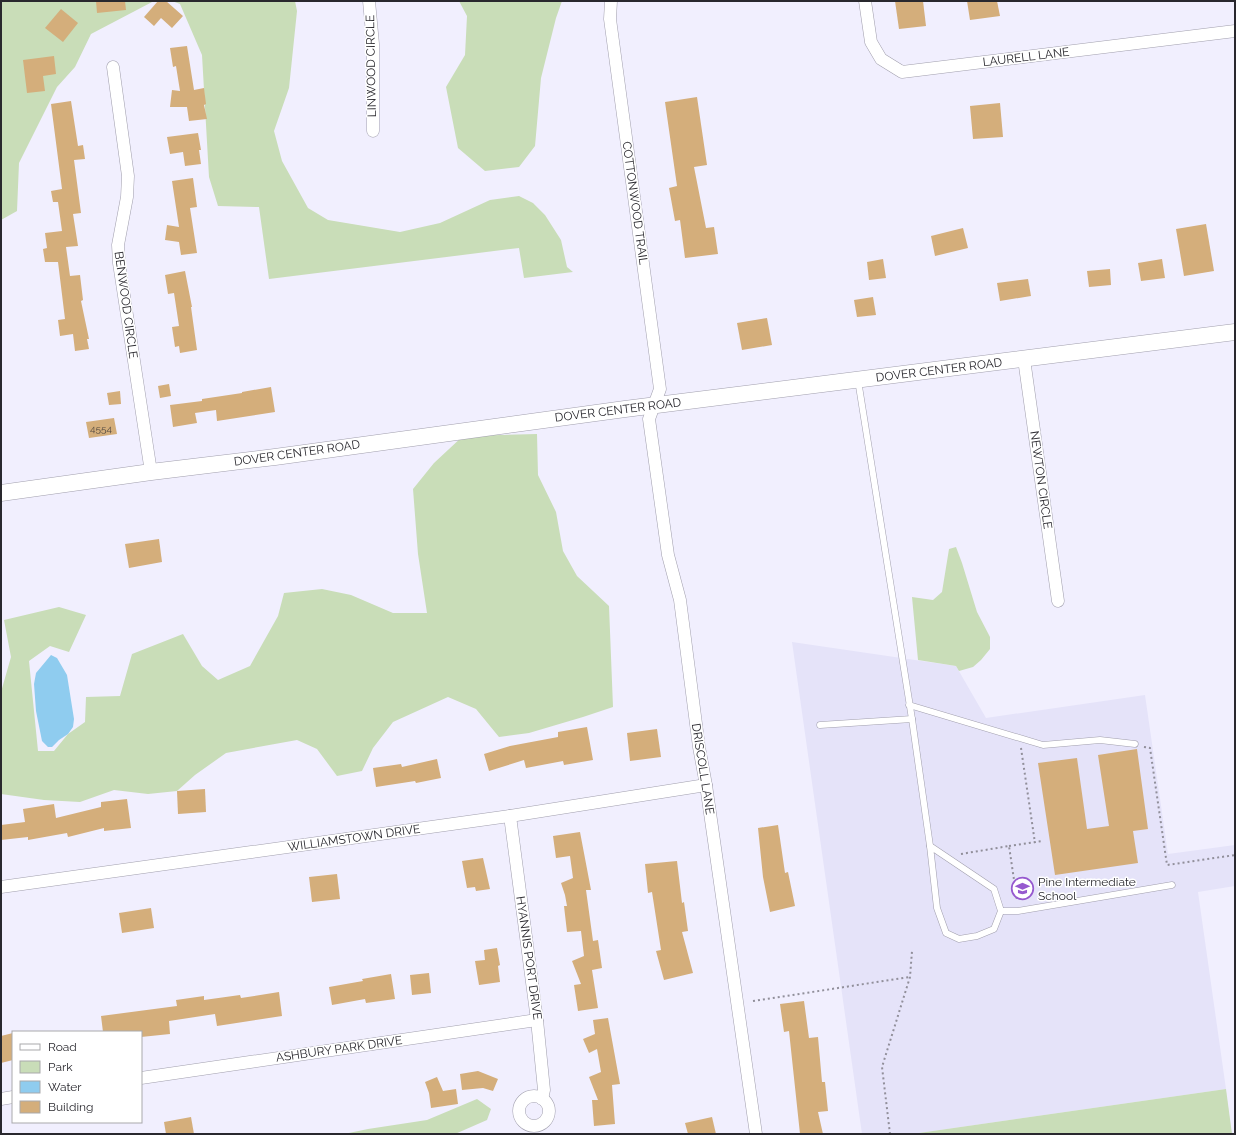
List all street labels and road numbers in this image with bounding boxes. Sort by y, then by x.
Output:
street label: LINWOOD CIRCLE [363,15,379,117]
street label: LAURELL LANE [982,45,1070,69]
street label: COTTONWOOD TRAIL [619,141,651,265]
street label: BENWOOD CIRCLE [112,251,140,359]
street label: DOVER CENTER ROAD [875,355,1003,385]
street label: DOVER CENTER ROAD [554,395,682,425]
street label: NEWTON CIRCLE [1027,430,1055,530]
street label: DOVER CENTER ROAD [233,437,361,469]
street label: DRISCOLL LANE [689,722,717,816]
street label: WILLIAMSTOWN DRIVE [287,822,421,854]
street label: HYANNIS PORT DRIVE [513,895,545,1021]
street label: ASHBURY PARK DRIVE [275,1033,403,1065]

